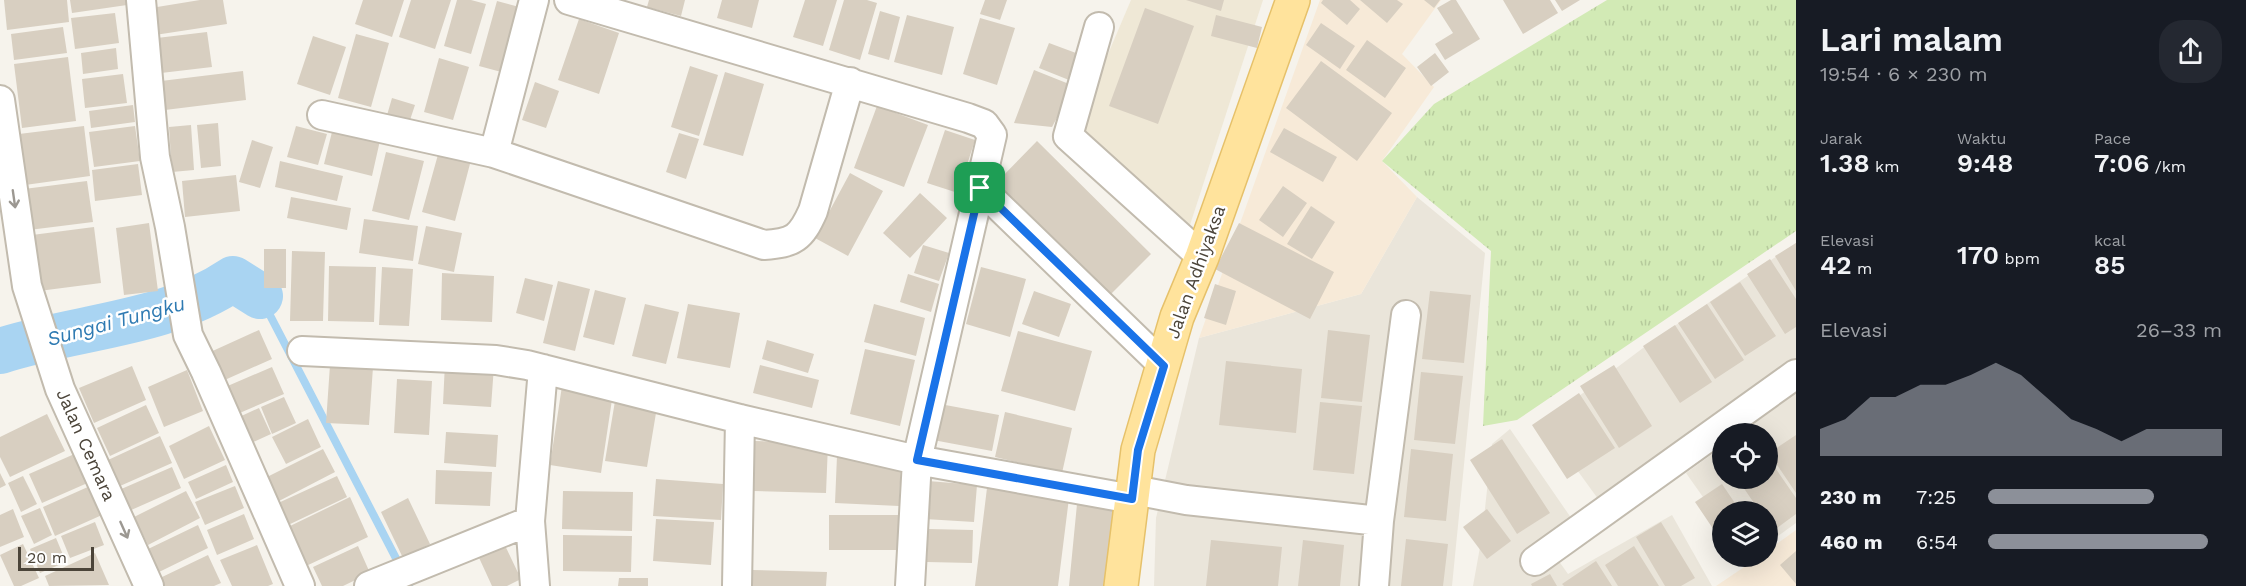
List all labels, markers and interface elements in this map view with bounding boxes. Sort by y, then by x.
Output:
text: Lari malam [1820,20,2003,59]
button: share [2159,20,2222,83]
text: 19:54 · 6 × 230 m [1820,62,1988,86]
text: Jarak [1820,129,1862,148]
text: Waktu [1957,129,2006,148]
text: Pace [2094,129,2131,148]
text: 1.38 [1820,148,1870,178]
text: 9:48 [1957,148,2014,178]
text: 7:06 [2094,148,2149,178]
text: km [1870,157,1899,176]
text: /km [2149,157,2186,176]
pin [954,162,1005,213]
icon: arrive [963,171,996,204]
one-way arrow [9,189,20,209]
street label: Jalan Adhiyaksa [1162,202,1229,341]
text: Elevasi [1820,231,1874,250]
text: kcal [2094,231,2126,250]
text: 170 [1957,240,1999,270]
text: bpm [1999,249,2040,268]
text: 42 [1820,250,1852,280]
text: 85 [2094,250,2125,280]
text: m [1852,259,1872,278]
water label: Sungai Tungku [44,291,188,351]
text: Elevasi [1820,318,1887,342]
text: 26–33 m [2136,318,2222,342]
street label: Jalan Cemara [52,386,121,504]
map controls [1712,423,1778,567]
button: locate [1712,423,1778,489]
text: 230 m [1820,485,1881,509]
text: 7:25 [1916,485,1956,509]
button: layers [1712,501,1778,567]
one-way arrow [119,521,130,539]
text: 460 m [1820,530,1883,554]
text: 6:54 [1916,530,1958,554]
scale bar [18,544,94,572]
text: 20 m [27,548,67,567]

